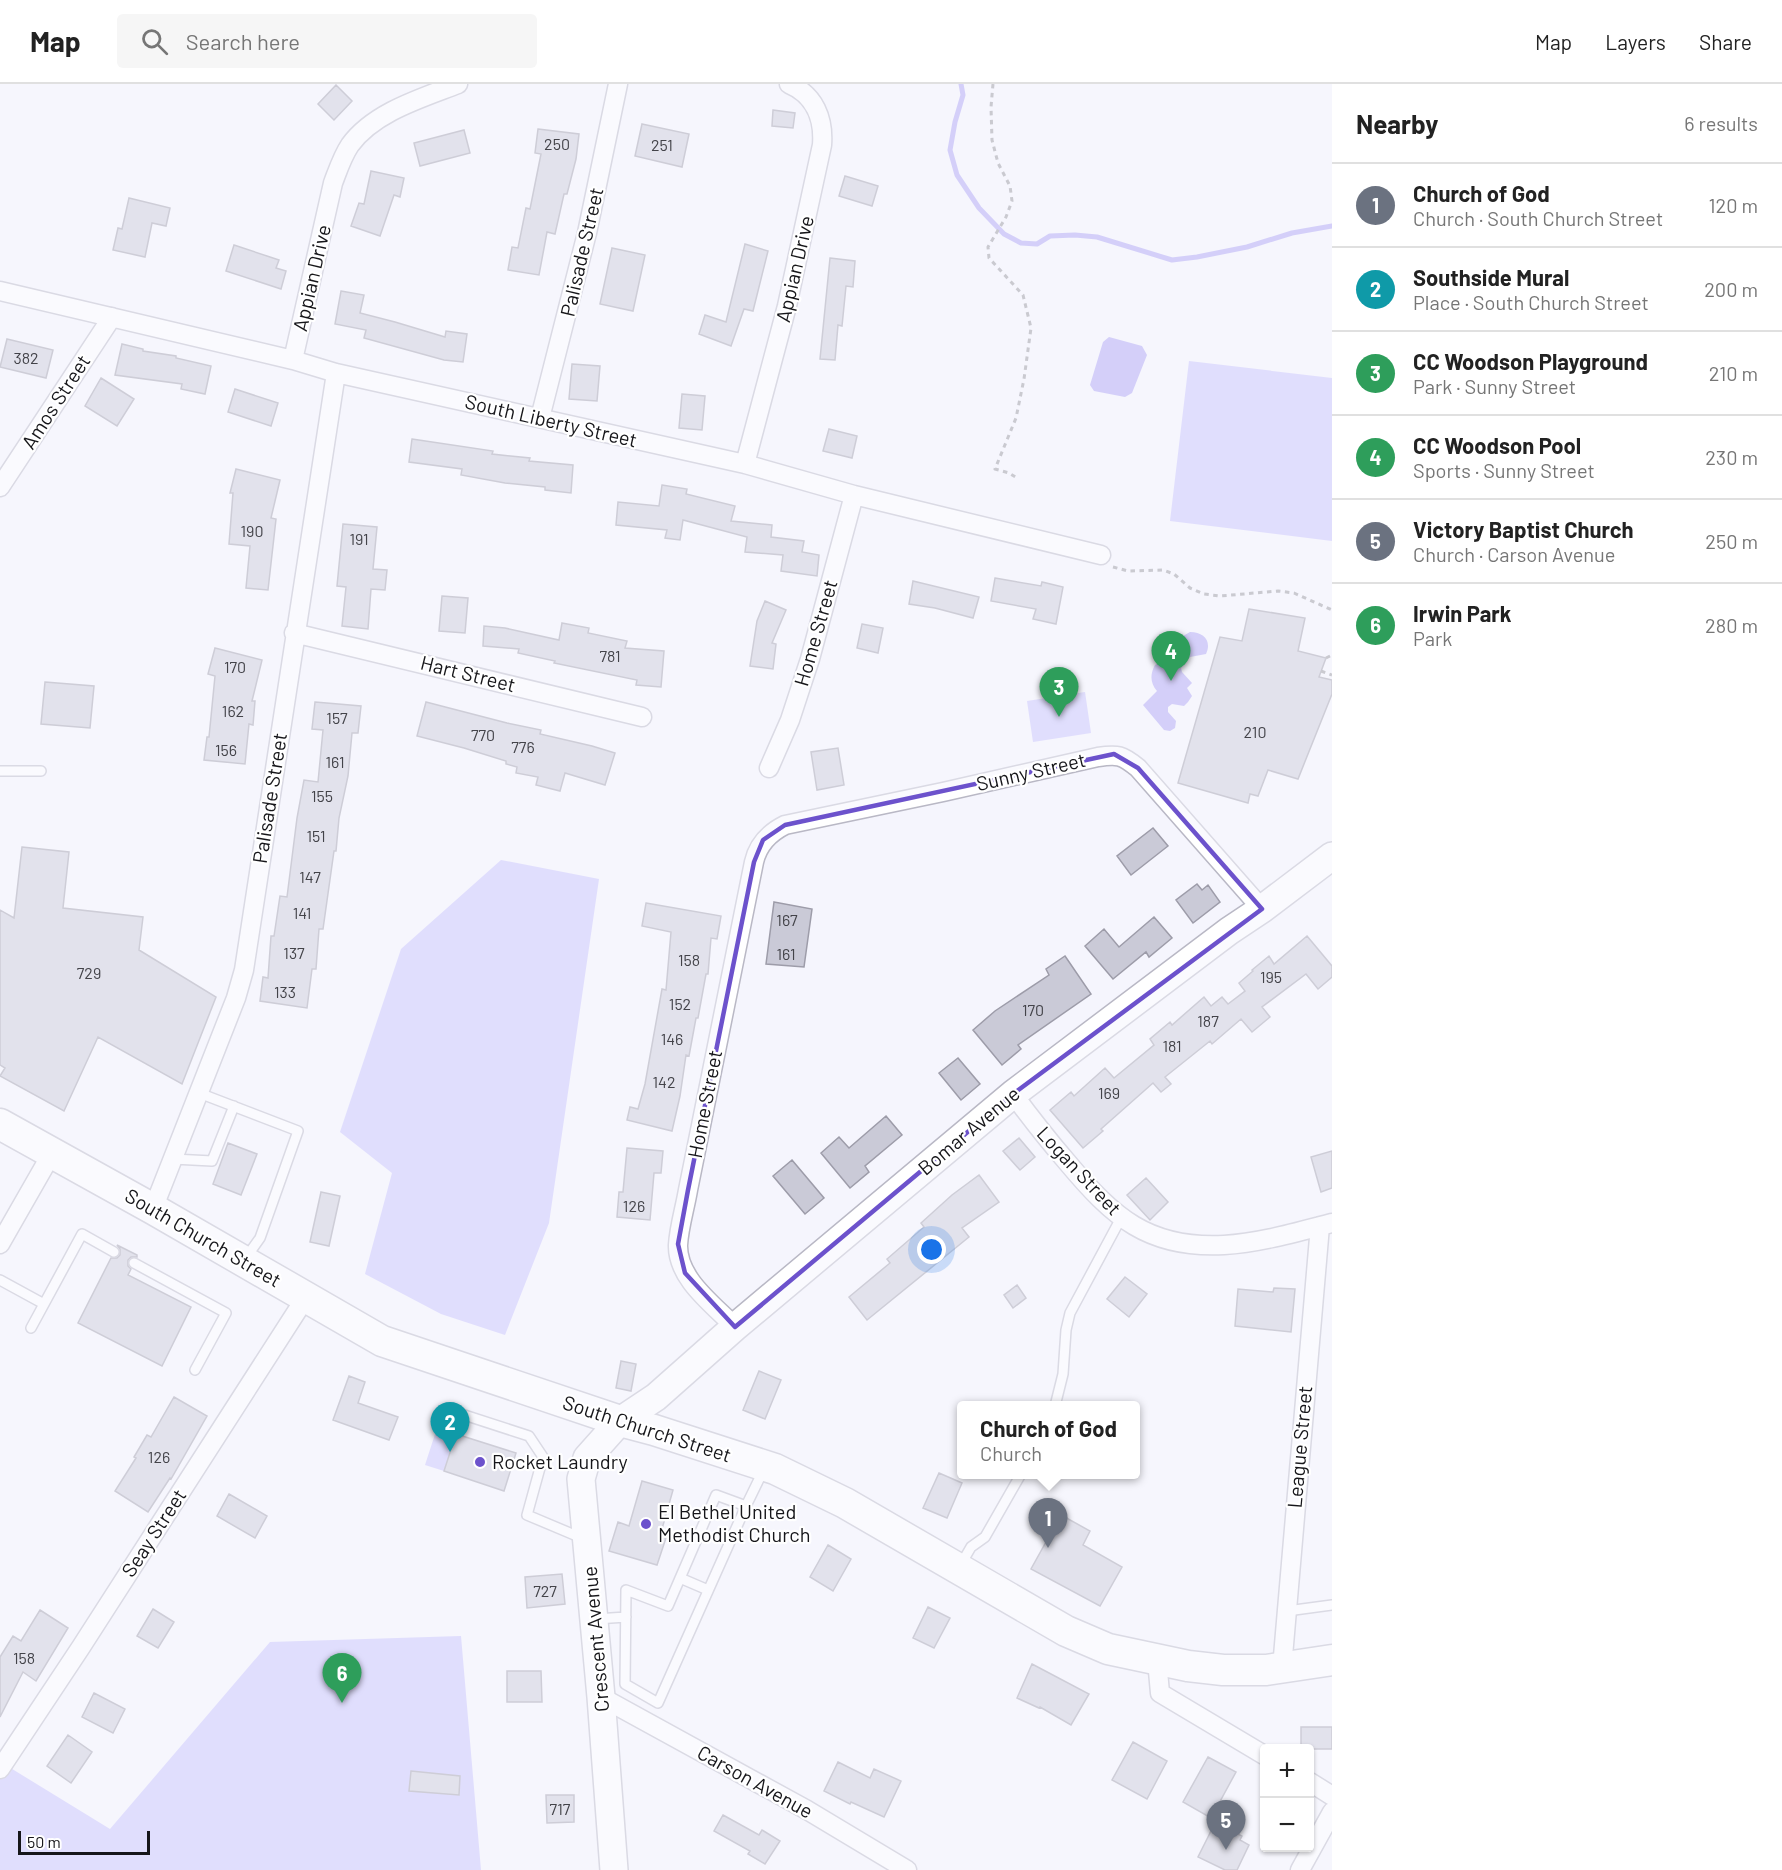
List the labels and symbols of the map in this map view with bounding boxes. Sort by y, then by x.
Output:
house number: 250 [544,134,570,153]
house number: 251 [651,135,673,154]
street label: Palisade Street [555,185,608,319]
street label: Appian Drive [770,213,818,325]
street label: Appian Drive [287,222,335,334]
house number: 382 [13,348,39,367]
street label: Amos Street [16,350,95,453]
street label: South Liberty Street [463,389,640,452]
house number: 190 [241,521,263,540]
house number: 191 [349,529,369,548]
street label: Home Street [788,577,842,689]
pin: 4 [1152,632,1190,681]
house number: 781 [599,646,621,665]
street label: Hart Street [418,650,518,696]
house number: 170 [224,657,246,676]
pin: 3 [1040,668,1078,717]
house number: 162 [222,701,244,720]
house number: 157 [326,708,348,727]
house number: 210 [1244,722,1267,741]
house number: 770 [471,725,495,744]
street label: Palisade Street [247,731,291,865]
house number: 776 [511,737,535,756]
house number: 156 [215,740,237,759]
street label: Sunny Street [974,747,1088,795]
house number: 161 [325,752,345,771]
house number: 155 [311,786,333,805]
house number: 151 [307,826,325,845]
house number: 147 [299,867,321,886]
house number: 141 [293,903,311,922]
house number: 167 [776,910,798,929]
house number: 137 [283,943,305,962]
house number: 161 [776,944,796,963]
house number: 158 [678,950,700,969]
house number: 729 [77,963,101,982]
house number: 195 [1260,967,1282,986]
house number: 133 [274,982,296,1001]
house number: 152 [669,994,691,1013]
house number: 170 [1022,1000,1044,1019]
house number: 187 [1197,1011,1219,1030]
house number: 146 [661,1029,683,1048]
house number: 181 [1162,1036,1182,1055]
street label: Home Street [682,1048,726,1160]
house number: 142 [653,1072,676,1091]
street label: Bomar Avenue [913,1081,1024,1180]
house number: 169 [1098,1083,1120,1102]
street label: Logan Street [1033,1121,1127,1220]
street label: South Church Street [121,1183,286,1292]
house number: 126 [623,1196,645,1215]
your location [917,1235,946,1264]
street label: League Street [1282,1385,1316,1509]
street label: South Church Street [560,1389,735,1467]
pin: 2 [430,1402,470,1452]
house number: 126 [148,1447,170,1466]
place label: Rocket Laundry [492,1449,628,1473]
marker: Rocket Laundry [473,1455,487,1469]
street label: Seay Street [116,1484,191,1581]
pin: 1 [1028,1498,1068,1548]
place label: El Bethel United Methodist Church [658,1499,811,1546]
marker: El Bethel United Methodist Church [639,1517,653,1531]
street label: Crescent Avenue [577,1565,613,1713]
house number: 727 [533,1581,557,1600]
house number: 158 [13,1648,35,1667]
pin: 6 [322,1654,362,1703]
street label: Carson Avenue [694,1740,817,1823]
house number: 717 [550,1799,571,1818]
pin: 5 [1206,1800,1246,1850]
scale bar [18,1828,150,1856]

